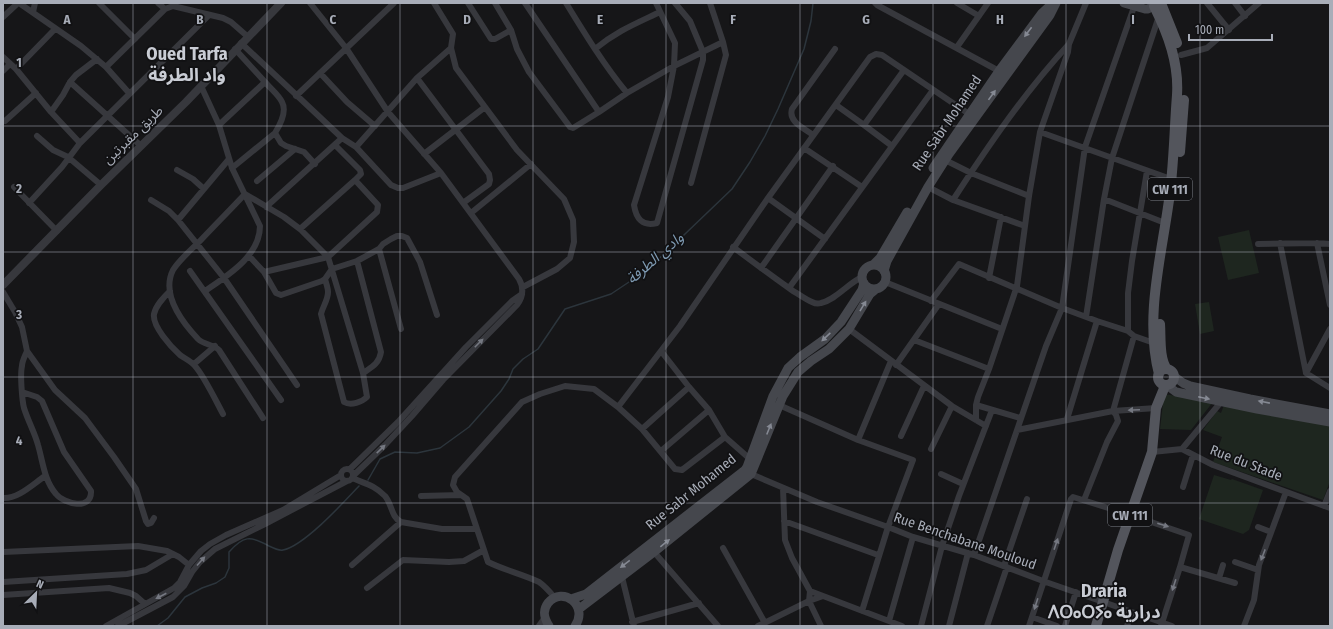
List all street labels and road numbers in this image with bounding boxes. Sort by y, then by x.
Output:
street label: Rue Sabr Mohamed [909,72,985,174]
street label: طريق مقبرتين [99,102,167,169]
road number: CW 111 [1148,178,1192,200]
street label: Rue du Stade [1207,441,1285,485]
street label: Rue Sabr Mohamed [642,450,740,534]
road number: CW 111 [1108,504,1152,526]
street label: Rue Benchabane Mouloud [892,509,1038,573]

